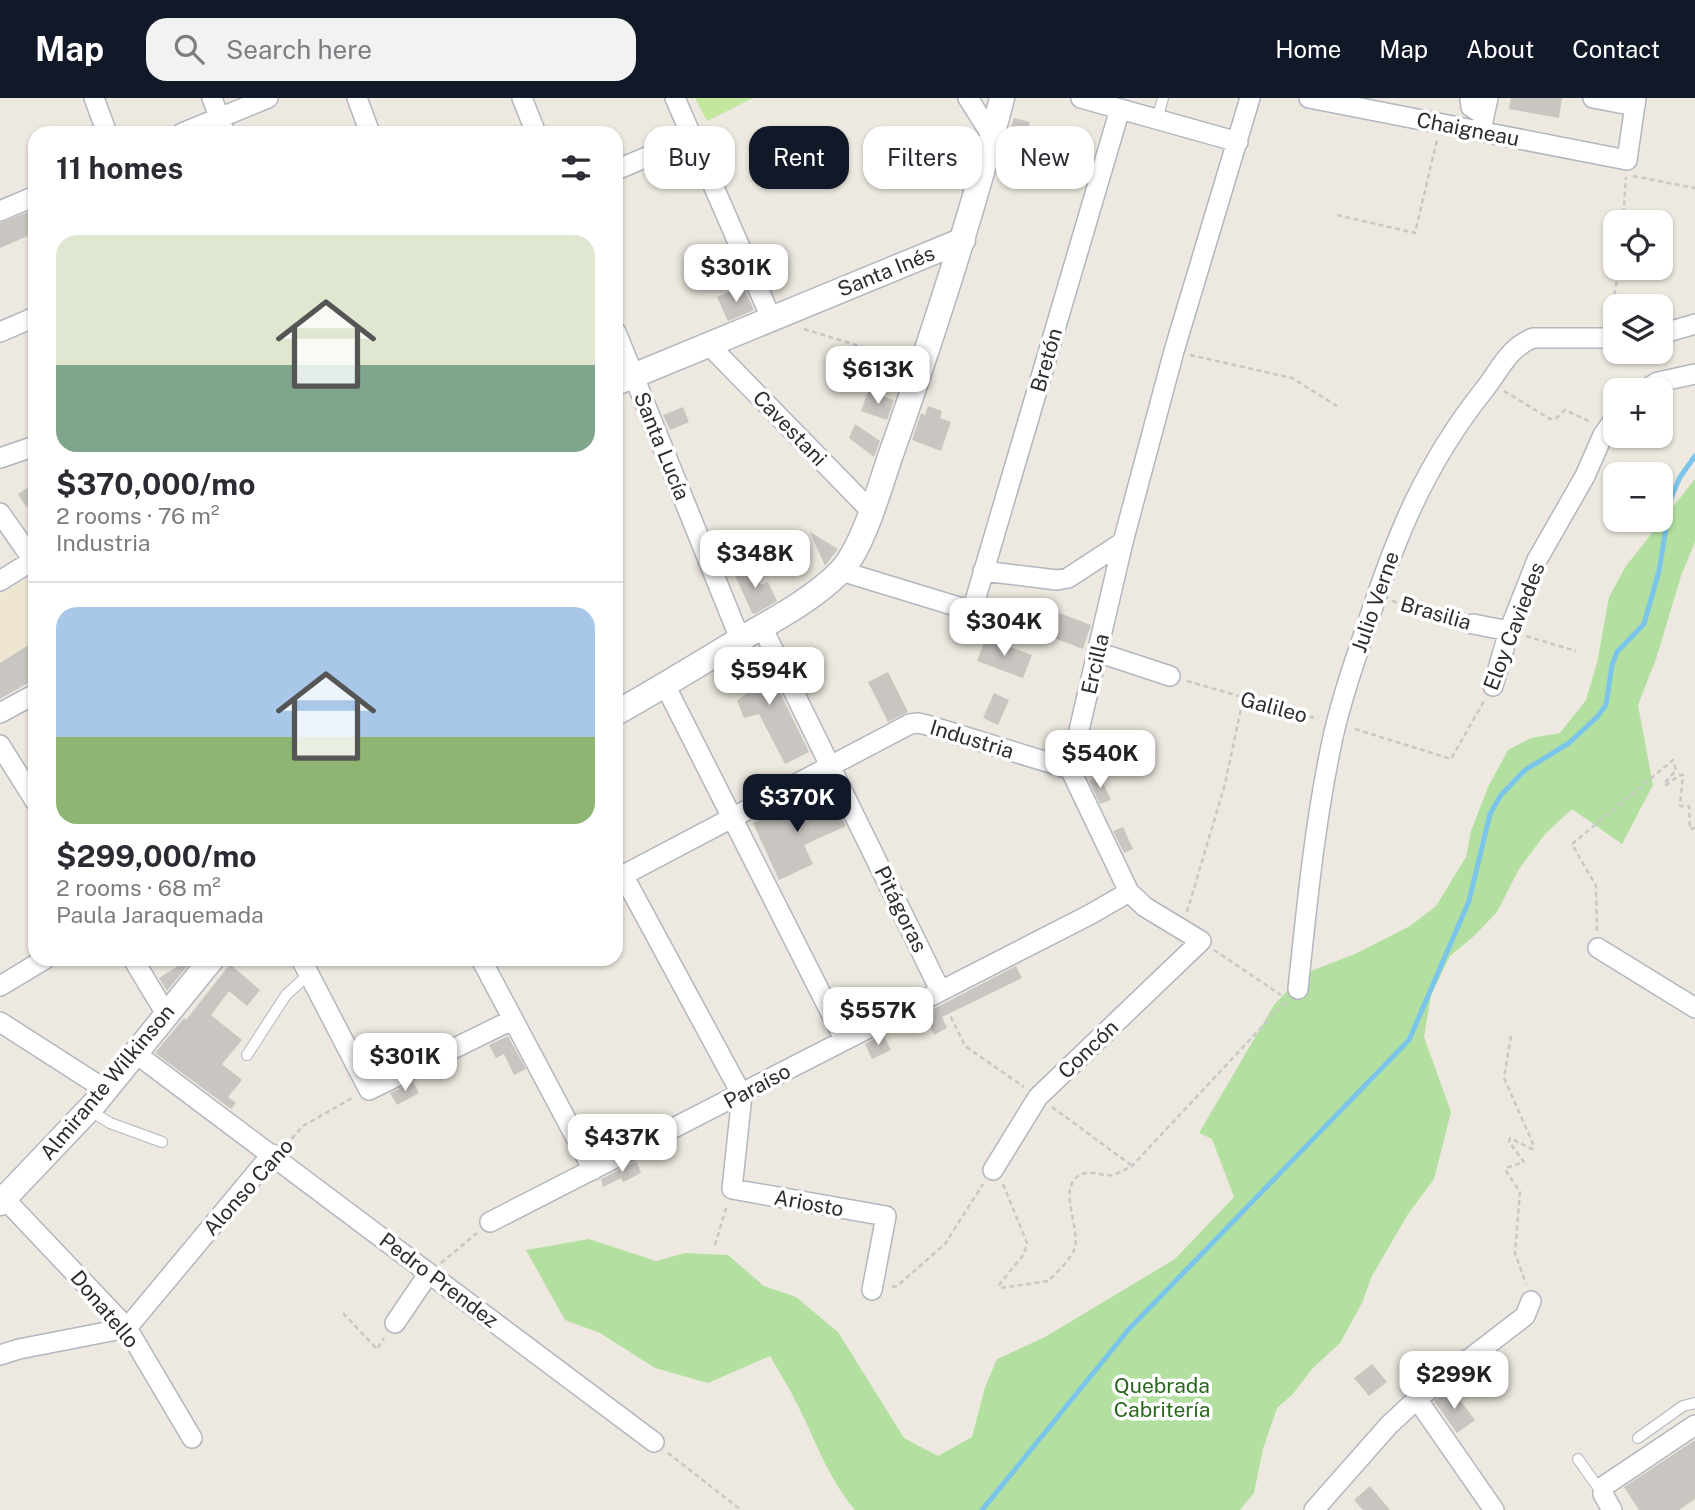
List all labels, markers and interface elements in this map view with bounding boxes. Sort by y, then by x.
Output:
search box [146,18,636,81]
text: Map [35,30,104,68]
icon: search [170,30,208,68]
text: Search here [226,34,372,65]
text: Home [1275,35,1341,63]
text: Map [1379,35,1428,63]
text: About [1466,35,1534,63]
text: Contact [1572,35,1660,63]
street label: Chaigneau [1415,107,1521,151]
chip: Buy [644,126,735,189]
chip: Rent [749,126,849,189]
chip: Filters [863,126,982,189]
chip: New [996,126,1094,189]
icon: filters [557,149,595,187]
text: 11 homes [56,150,183,186]
map controls [1603,210,1673,532]
button: locate [1603,210,1673,280]
street label: Santa Inés [834,240,938,302]
pin: $301K [687,244,785,304]
text: $301K [700,253,772,280]
icon: home [263,281,389,407]
button: layers [1603,294,1673,364]
street label: Bretón [1025,325,1067,395]
pin: $613K [829,346,927,406]
text: $613K [842,355,914,382]
button: + [1603,378,1673,448]
street label: Cavestani [748,385,832,471]
street label: Santa Lucía [629,388,695,504]
button: − [1603,462,1673,532]
text: $370,000/mo [56,466,255,502]
text: 2 rooms · 76 m² [56,502,219,529]
text: Industria [56,529,151,556]
pin: $348K [706,531,804,590]
text: $348K [716,539,794,566]
street label: Julio Verne [1346,548,1404,656]
street label: Eloy Caviedes [1478,559,1550,693]
street label: Brasilia [1398,591,1474,635]
pin: $304K [955,598,1053,658]
text: $304K [965,607,1043,634]
street label: Ercilla [1076,631,1114,697]
pin: $594K [720,648,818,707]
icon: home [263,653,389,779]
text: $594K [730,656,808,683]
street label: Galileo [1238,686,1310,728]
street label: Industria [927,714,1017,764]
pin: $540K [1051,730,1149,790]
text: $540K [1061,739,1139,766]
pin: $370K [748,774,846,834]
text: $370K [759,783,835,810]
text: $299,000/mo [56,838,257,874]
street label: Pitágoras [869,862,933,956]
text: 2 rooms · 68 m² [56,874,221,901]
text: Paula Jaraquemada [56,901,264,928]
pin: $557K [829,988,927,1047]
text: $557K [839,996,917,1023]
street label: Almirante Wilkinson [35,999,179,1165]
street label: Concón [1053,1014,1123,1084]
pin: $301K [356,1034,454,1093]
text: $301K [369,1042,441,1069]
street label: Paraíso [719,1058,795,1114]
pin: $437K [573,1114,671,1174]
text: $437K [584,1123,660,1150]
street label: Alonso Cano [198,1133,298,1241]
street label: Ariosto [772,1185,846,1221]
street label: Pedro Prendez [375,1227,503,1333]
street label: Donatello [65,1265,145,1353]
pin: $299K [1405,1352,1503,1411]
text: $299K [1416,1360,1493,1387]
park label: Quebrada Cabritería [1114,1373,1210,1422]

